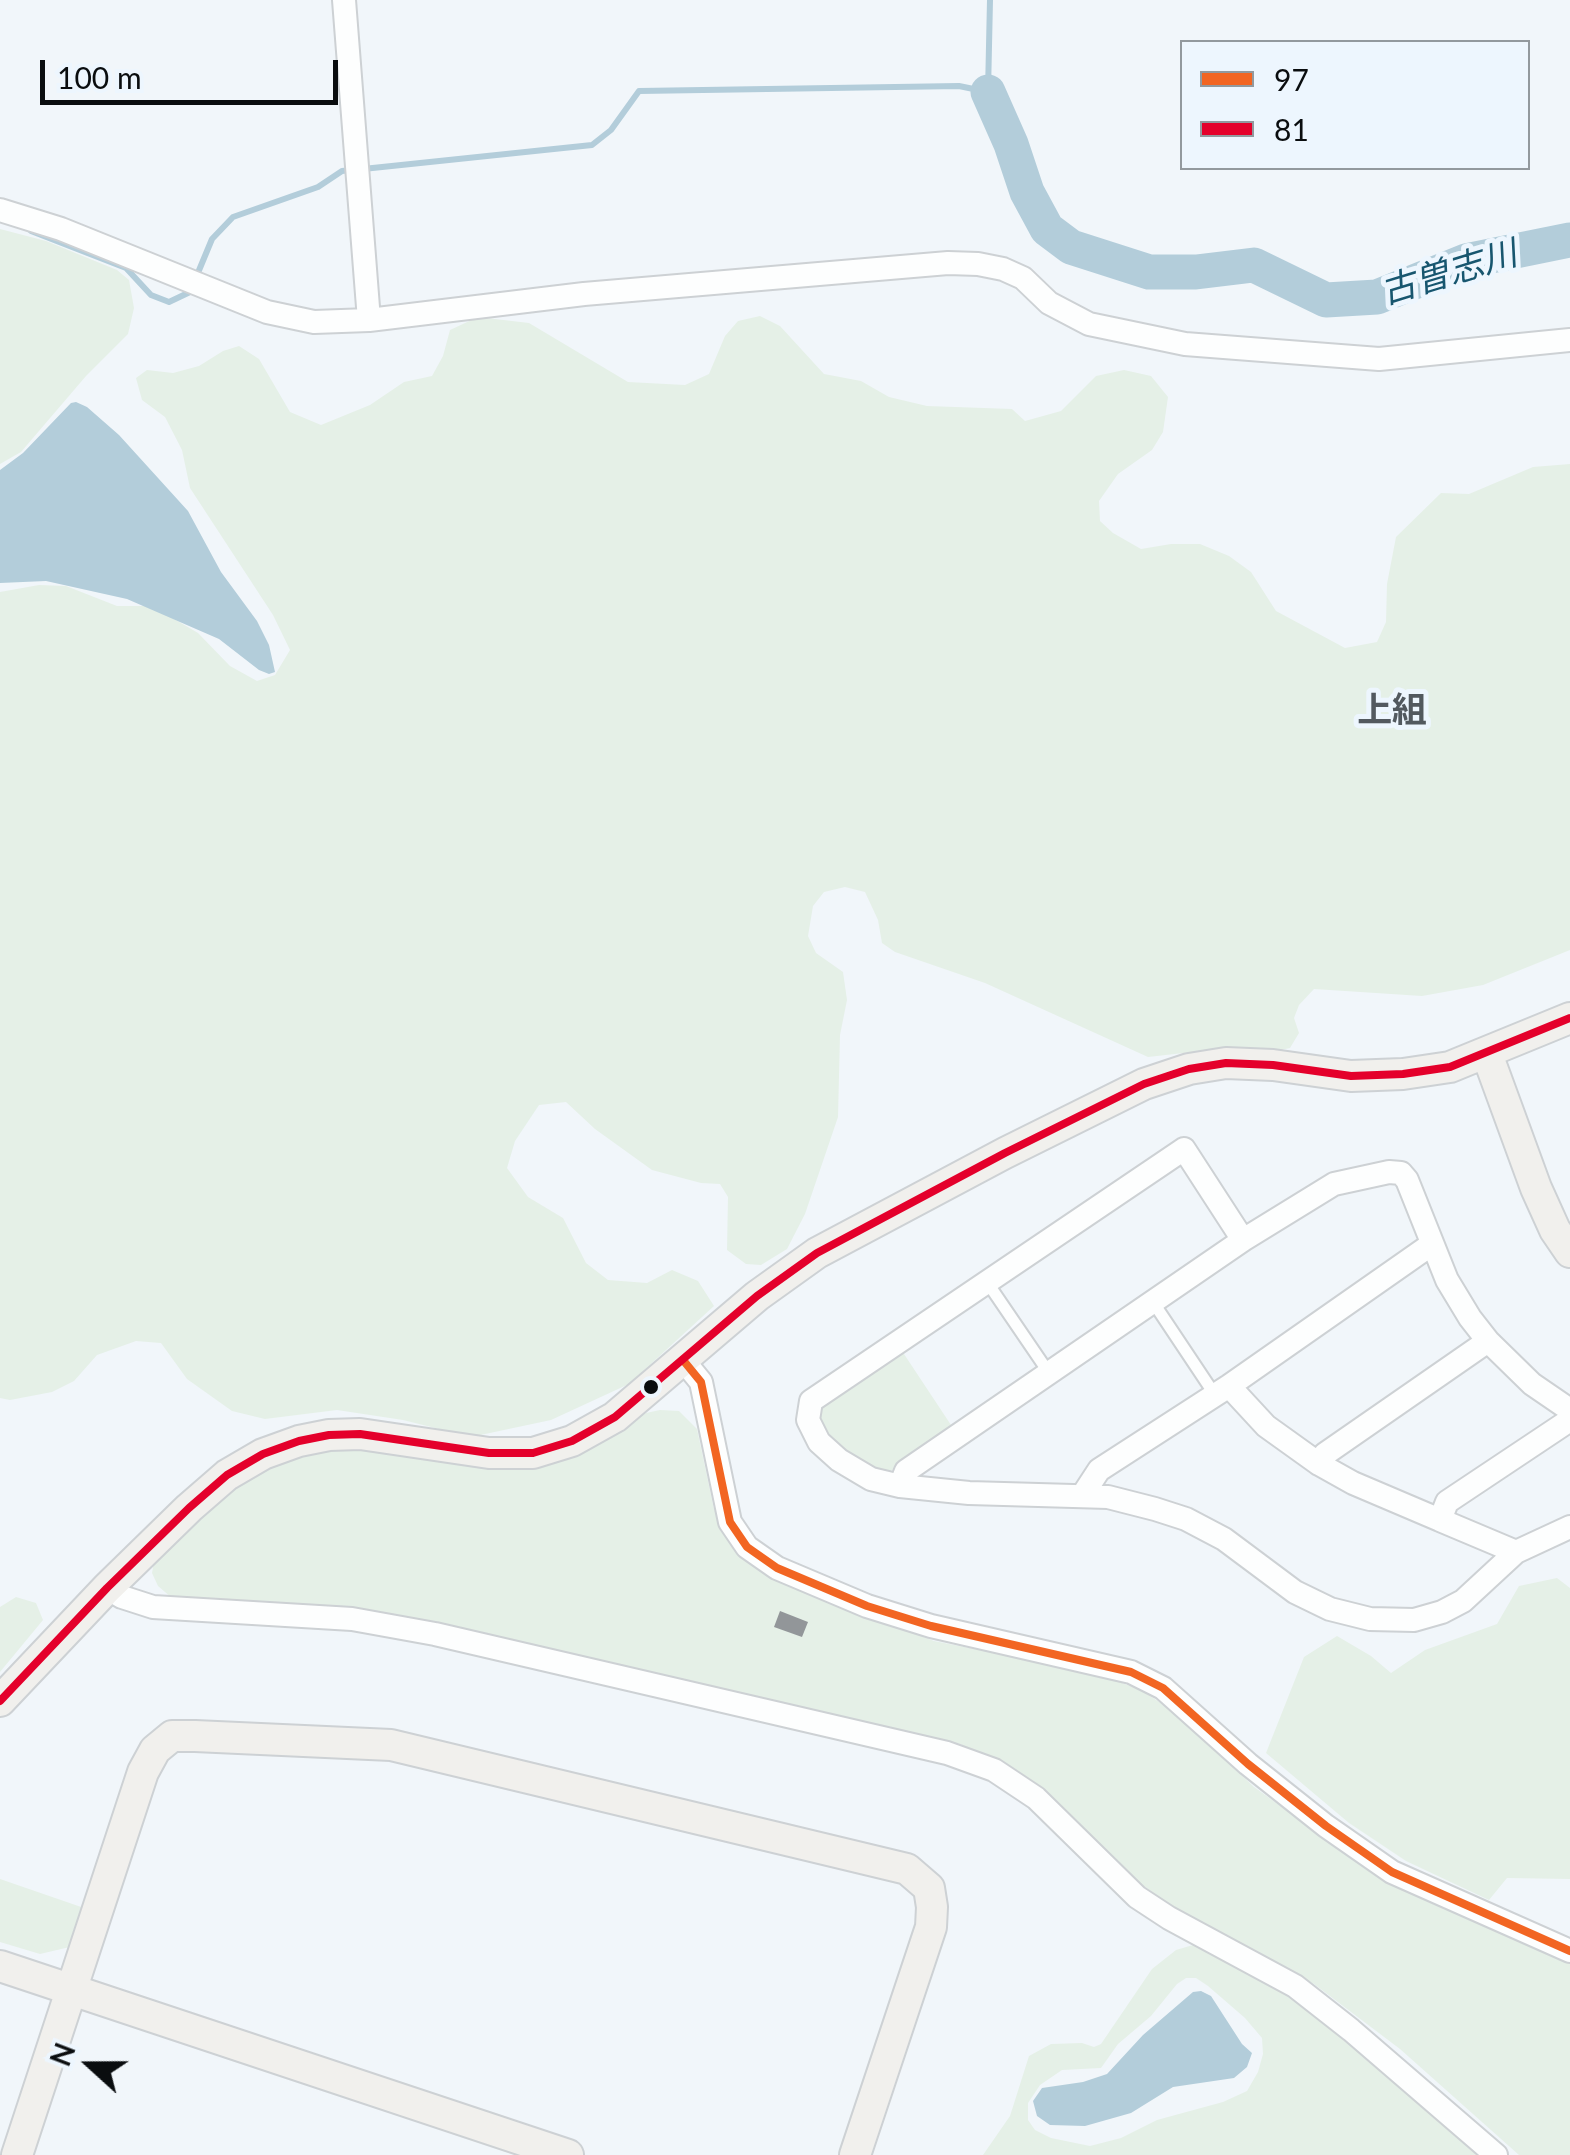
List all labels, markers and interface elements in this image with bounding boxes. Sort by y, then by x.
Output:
scale bar [45,40,342,102]
legend [1180,40,1530,170]
text: 100 m [57,59,142,95]
text: 97 [1274,61,1309,97]
text: 81 [1274,111,1309,147]
water label: 古曽志川 [1376,232,1522,314]
district label: 上組 [1357,690,1427,732]
unlabelled marker [641,1377,661,1397]
north arrow [40,2015,140,2115]
text: N [42,2038,82,2070]

